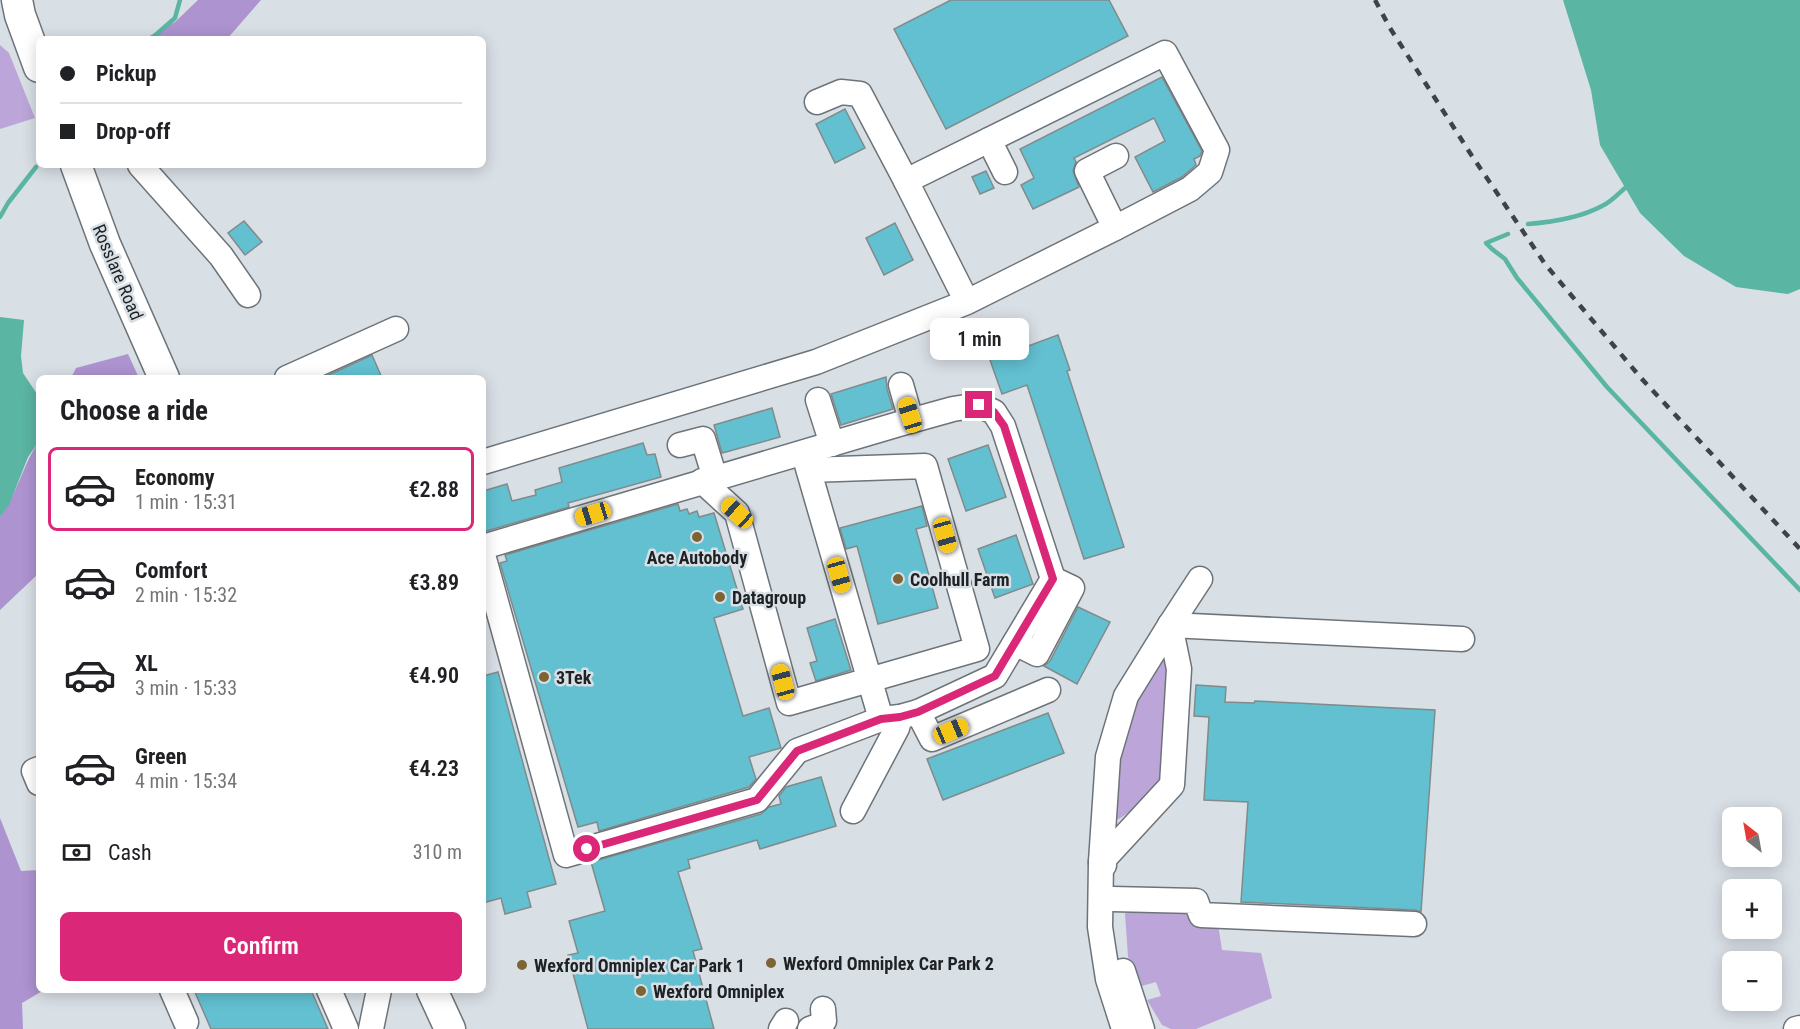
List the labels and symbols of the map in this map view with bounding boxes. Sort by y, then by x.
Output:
street label: Rosslare Road [88,221,148,323]
callout: 1 min [930,318,1028,360]
route end [965,391,992,418]
car [896,395,924,435]
car [718,494,756,532]
car [573,500,613,528]
car [931,515,959,555]
marker: Ace Autobody [690,530,704,544]
place label: Ace Autobody [647,547,747,568]
car [825,555,853,595]
place label: Coolhull Farm [910,569,1010,590]
marker: Coolhull Farm [891,572,905,586]
place label: Datagroup [732,587,806,608]
marker: Datagroup [713,590,727,604]
car [770,662,796,702]
place label: 3Tek [556,667,592,688]
marker: 3Tek [537,670,551,684]
car [931,716,971,746]
north arrow [1722,807,1782,867]
route start [573,835,600,862]
place label: Wexford Omniplex Car Park 2 [783,953,994,974]
place label: Wexford Omniplex Car Park 1 [534,955,745,976]
marker: Wexford Omniplex Car Park 2 [764,956,778,970]
marker: Wexford Omniplex Car Park 1 [515,958,529,972]
place label: Wexford Omniplex [653,981,785,1002]
marker: Wexford Omniplex [634,984,648,998]

